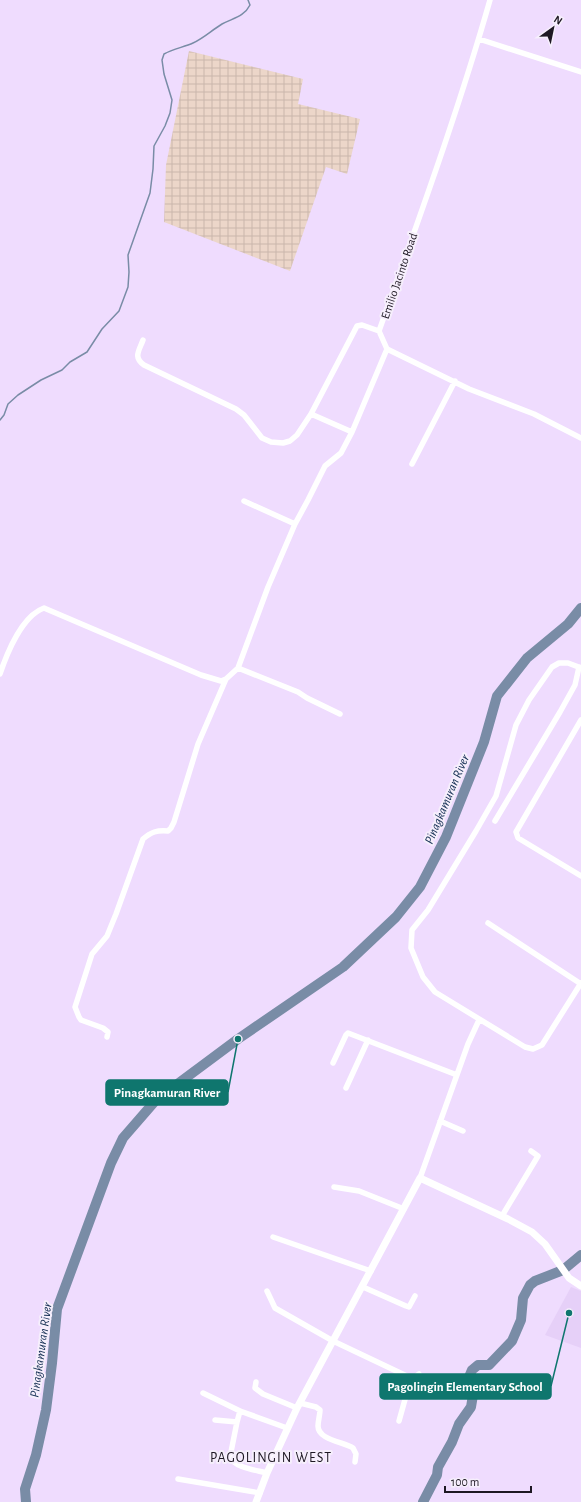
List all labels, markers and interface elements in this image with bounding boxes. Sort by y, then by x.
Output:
north arrow [533,8,573,48]
text: N [552,13,564,27]
street label: Emilio Jacinto Road [379,231,419,321]
water label: Pinagkamuran River [423,752,472,846]
callout: Pinagkamuran River [106,1080,228,1105]
text: Pinagkamuran River [114,1087,221,1100]
water label: Pinagkamuran River [28,1301,55,1398]
callout: Pagolingin Elementary School [380,1374,551,1399]
text: Pagolingin Elementary School [387,1381,543,1394]
district label: PAGOLINGIN WEST [210,1451,332,1465]
scale bar [445,1468,531,1494]
text: 100 m [451,1476,479,1488]

